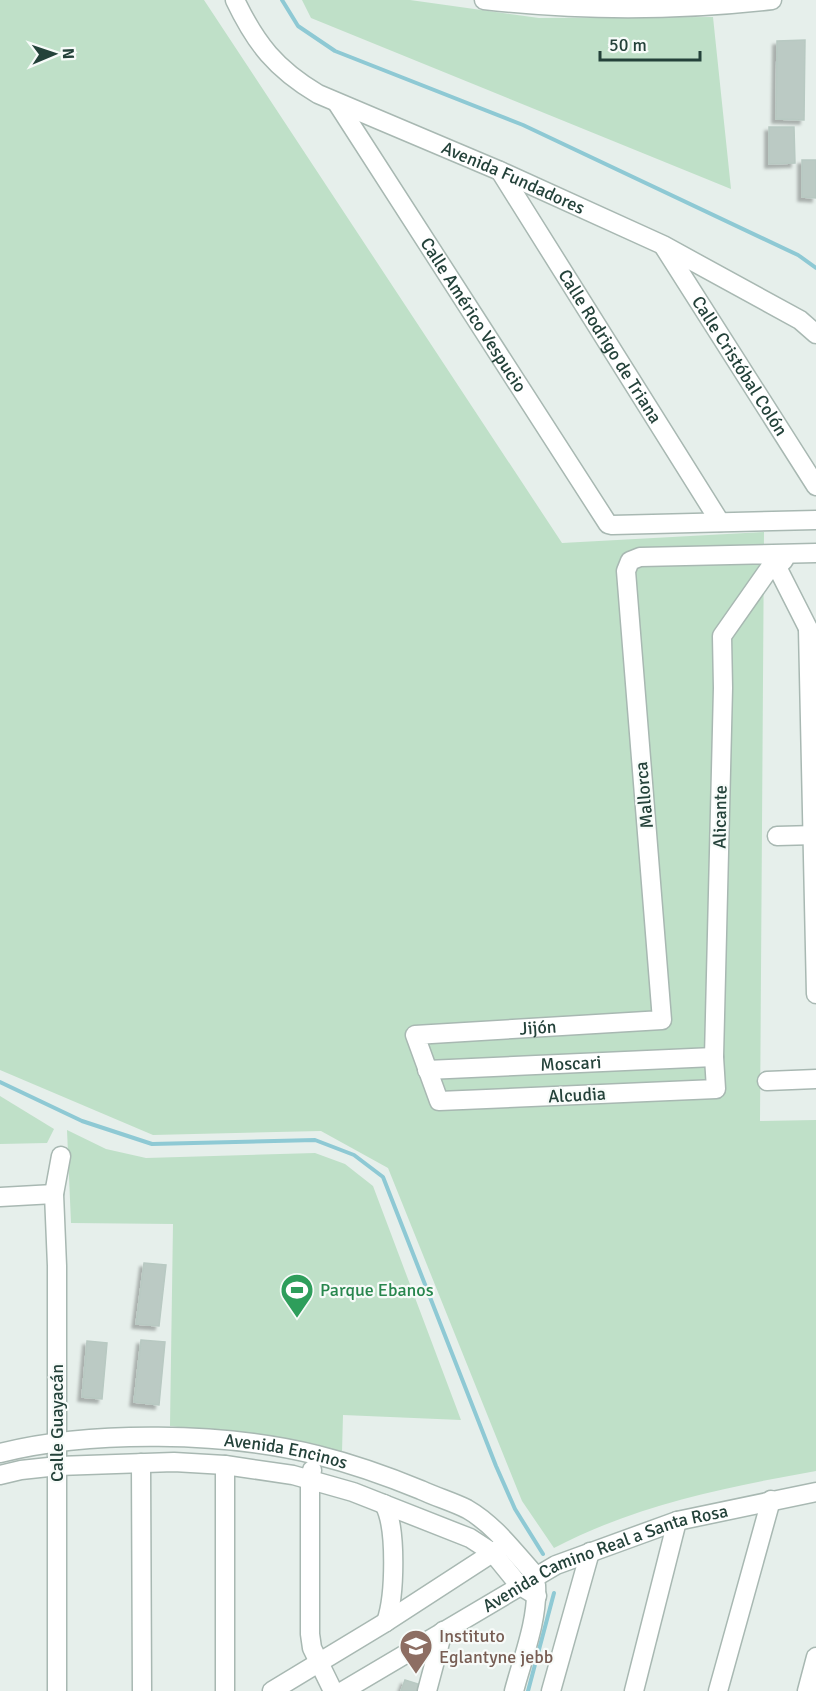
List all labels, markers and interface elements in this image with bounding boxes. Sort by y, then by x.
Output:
north arrow [24,24,84,84]
scale bar [600,24,700,62]
text: 50 m [609,34,647,56]
text: N [58,48,78,59]
street label: Avenida Fundadores [438,137,588,219]
street label: Calle Américo Vespucio [416,233,531,396]
street label: Calle Rodrigo de Triana [553,265,666,428]
street label: Calle Cristóbal Colón [687,292,792,440]
street label: Mallorca [630,761,658,829]
street label: Alicante [708,785,732,849]
street label: Jijón [519,1015,557,1040]
street label: Moscari [540,1051,602,1076]
street label: Alcudia [548,1083,606,1107]
sports icon: Parque Ebanos [279,1272,315,1319]
place label: Parque Ebanos [320,1279,434,1301]
street label: Calle Guayacán [46,1364,68,1482]
street label: Avenida Encinos [223,1429,350,1474]
street label: Avenida Camino Real a Santa Rosa [479,1500,730,1617]
place label: Instituto Eglantyne jebb [439,1625,553,1668]
school or university icon: Instituto Eglantyne jebb [398,1628,434,1675]

